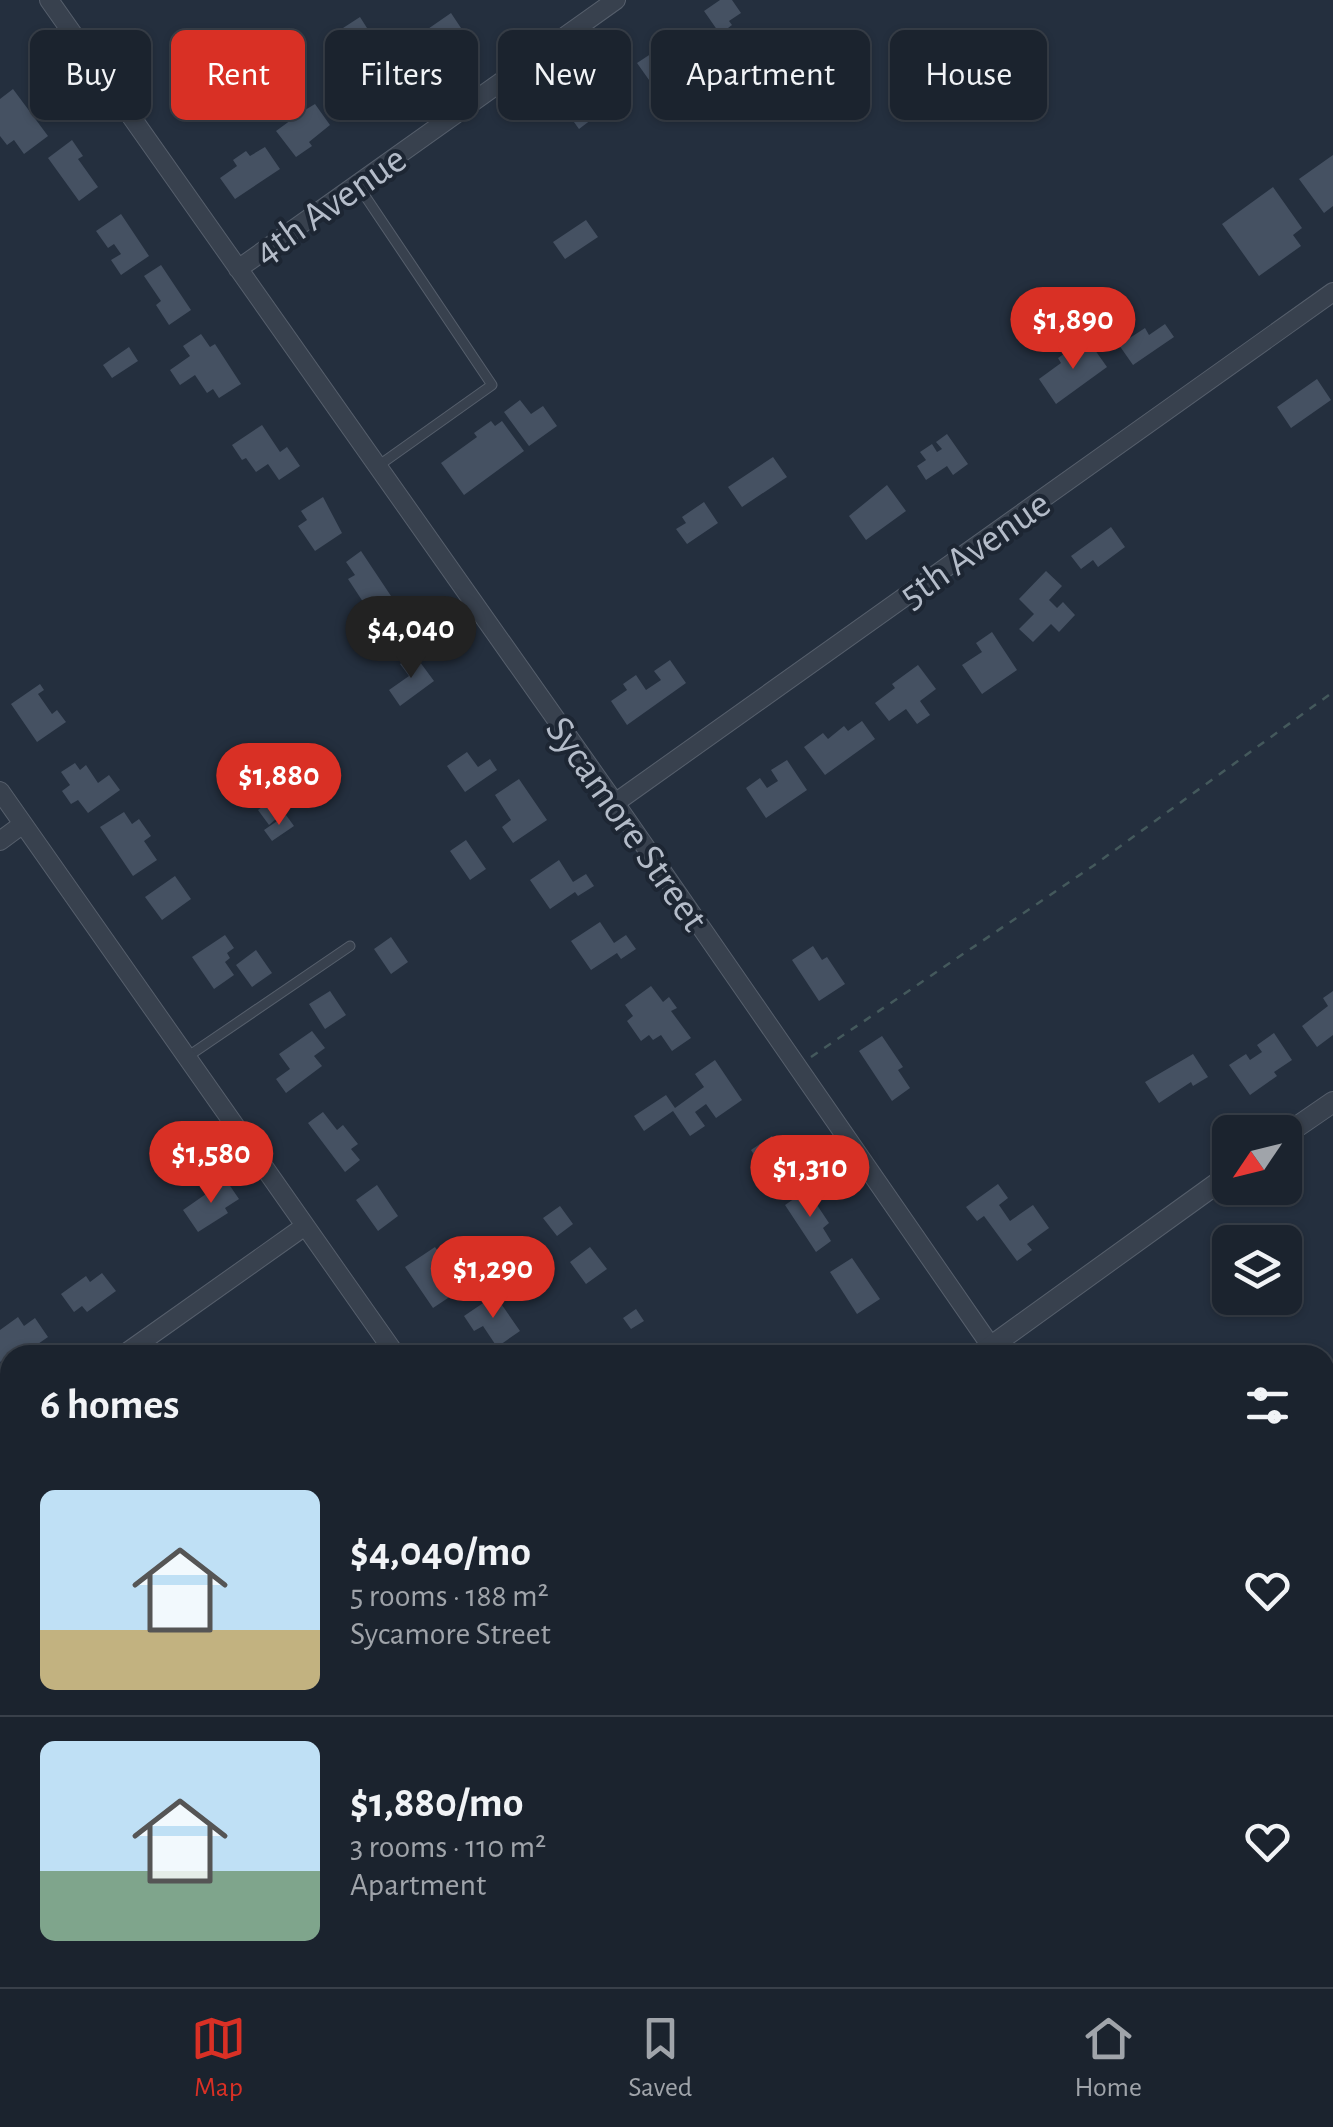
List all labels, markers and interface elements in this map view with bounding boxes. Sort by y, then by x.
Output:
chip: Buy [30,30,151,120]
chip: Rent [171,30,305,120]
chip: Filters [325,30,478,120]
chip: New [498,30,631,120]
chip: Apartment [651,30,870,120]
chip: House [890,30,1047,120]
street label: 4th Avenue [247,139,414,272]
pin: $1,890 [992,287,1154,372]
text: $1,890 [1032,303,1114,335]
street label: 5th Avenue [893,484,1058,616]
pin: $4,040 [330,596,492,681]
text: $4,040 [367,612,455,644]
street label: Sycamore Street [538,710,715,939]
pin: $1,880 [198,743,360,828]
text: $1,880 [238,759,320,791]
north arrow [1212,1115,1302,1205]
map controls [1212,1115,1302,1315]
pin: $1,580 [130,1121,292,1206]
pin: $1,310 [729,1135,891,1220]
text: $1,580 [171,1137,251,1169]
text: $1,310 [772,1151,848,1183]
button: layers [1212,1225,1302,1315]
pin: $1,290 [412,1236,574,1321]
text: $1,290 [453,1252,533,1284]
icon: filters [1240,1378,1295,1433]
text: 6 homes [40,1384,179,1426]
icon: home [120,1530,240,1650]
text: $4,040/mo [350,1531,531,1573]
icon: heart [1240,1563,1295,1618]
text: 5 rooms · 188 m² [350,1580,549,1612]
text: Sycamore Street [350,1618,551,1650]
icon: home [120,1781,240,1901]
text: $1,880/mo [350,1782,524,1824]
icon: heart [1240,1814,1295,1869]
text: 3 rooms · 110 m² [350,1831,546,1863]
text: Apartment [350,1869,486,1901]
tab: Map [191,2011,246,2105]
tab: Saved [628,2011,692,2105]
tab: Home [1075,2011,1142,2105]

